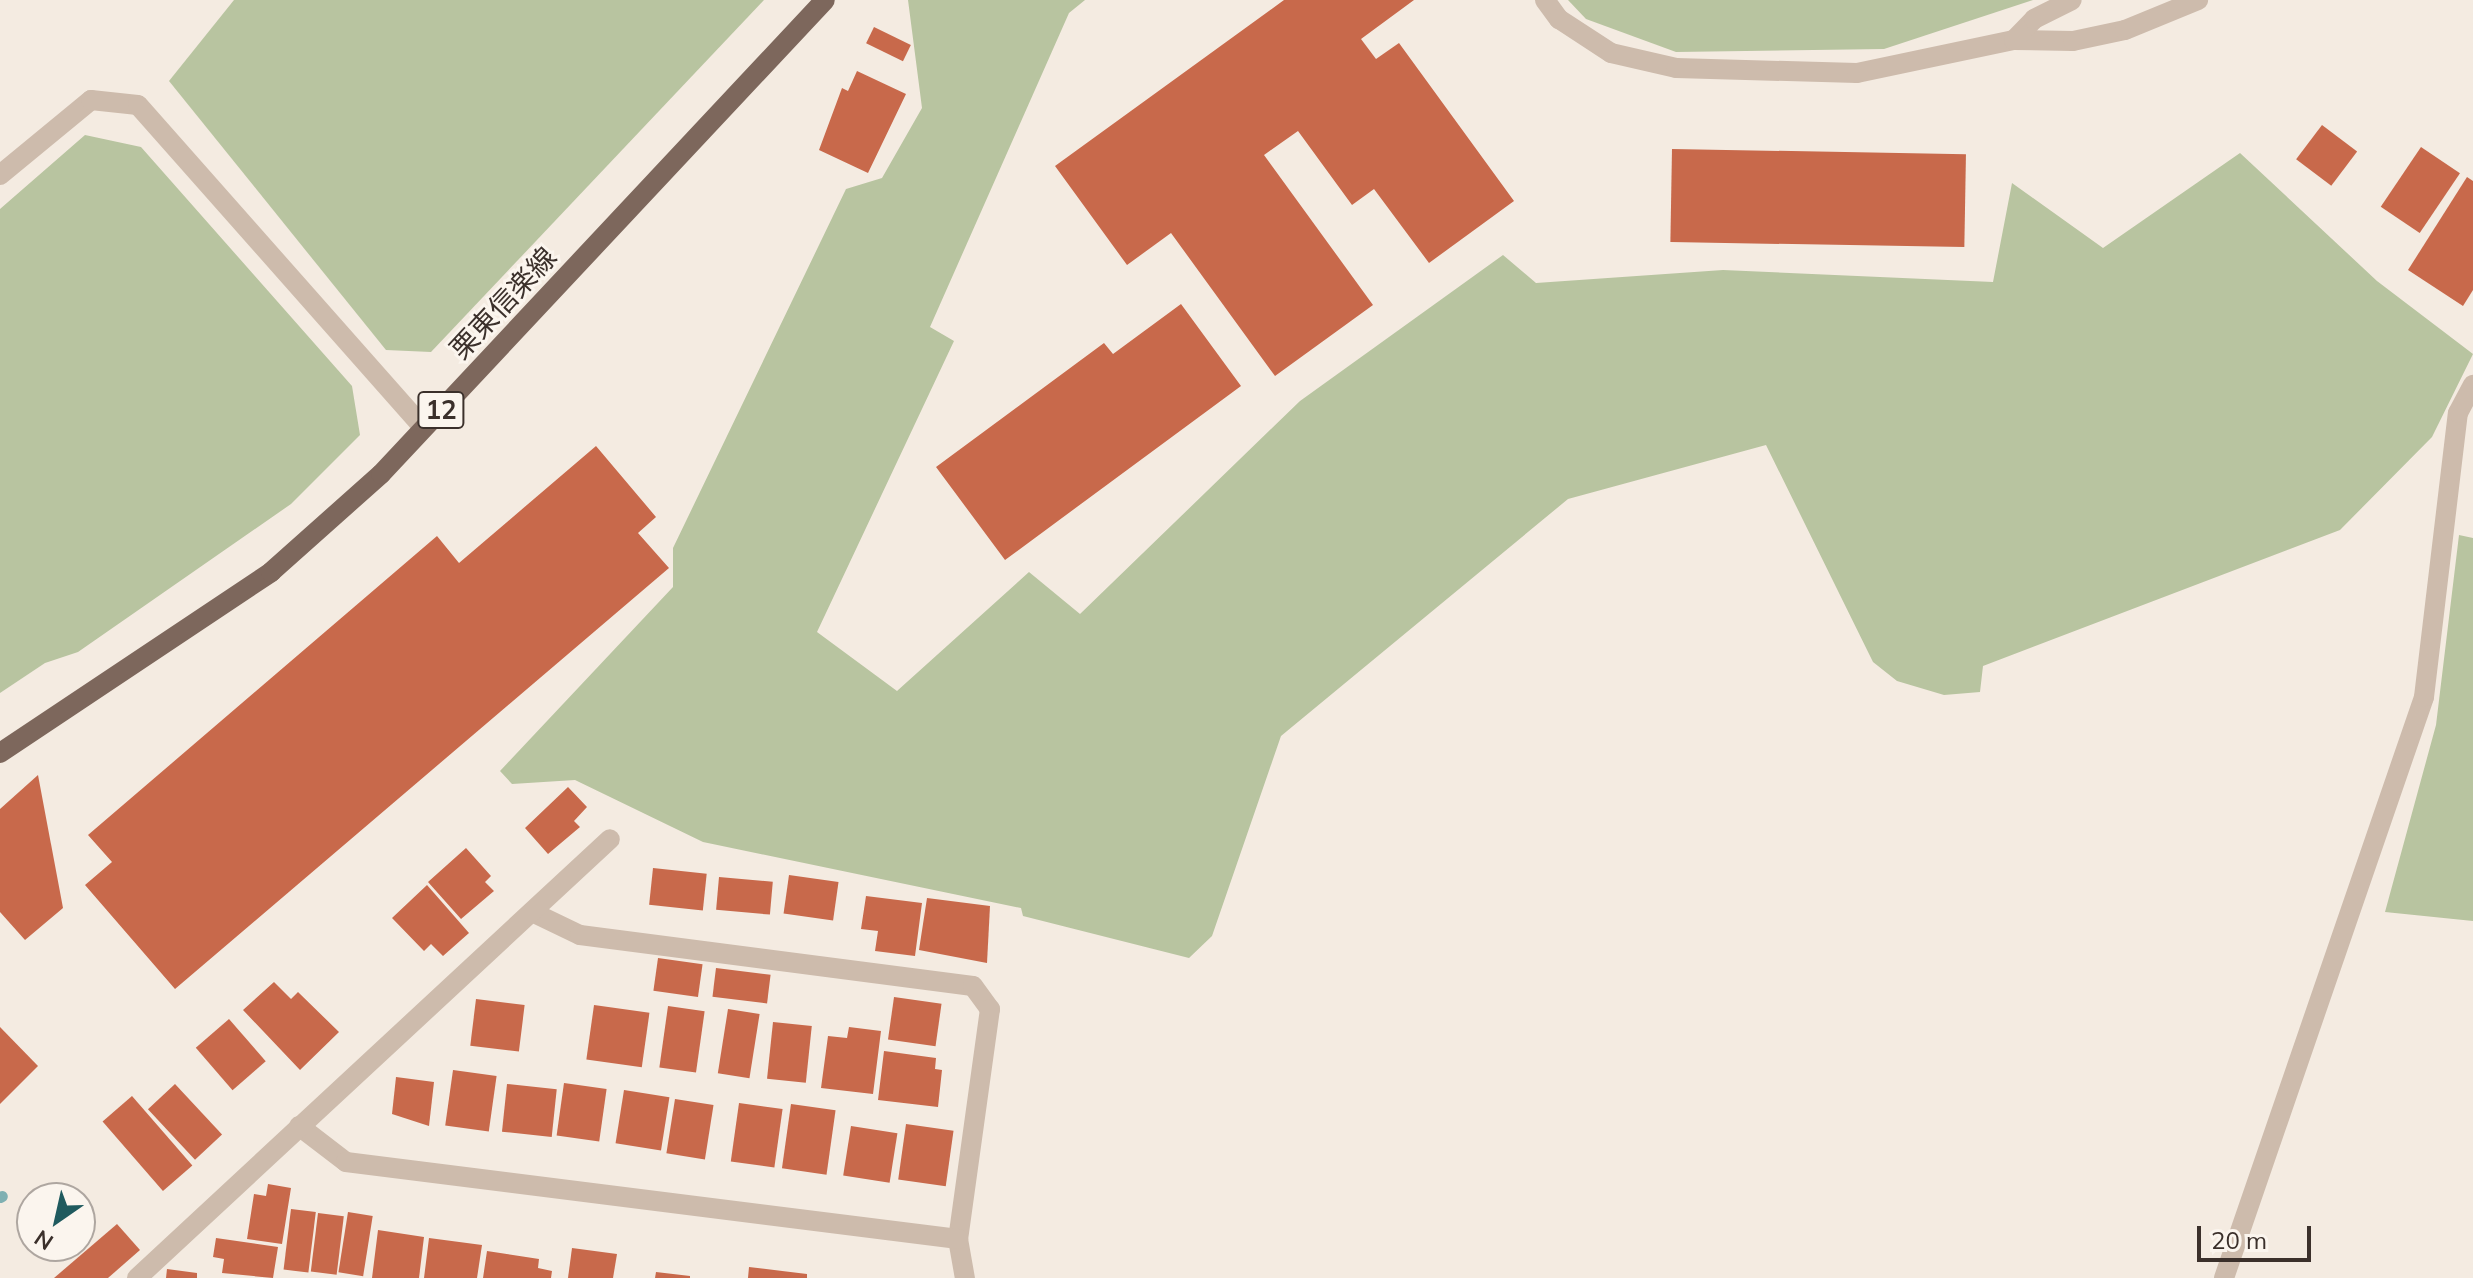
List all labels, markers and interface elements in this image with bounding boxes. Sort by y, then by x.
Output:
street label: 栗東信楽線 [443,240,563,366]
road number: 12 [417,388,465,432]
north arrow [16,1182,96,1262]
scale bar [2201,1210,2315,1260]
text: N [29,1224,58,1256]
text: 20 m [2211,1225,2267,1255]

